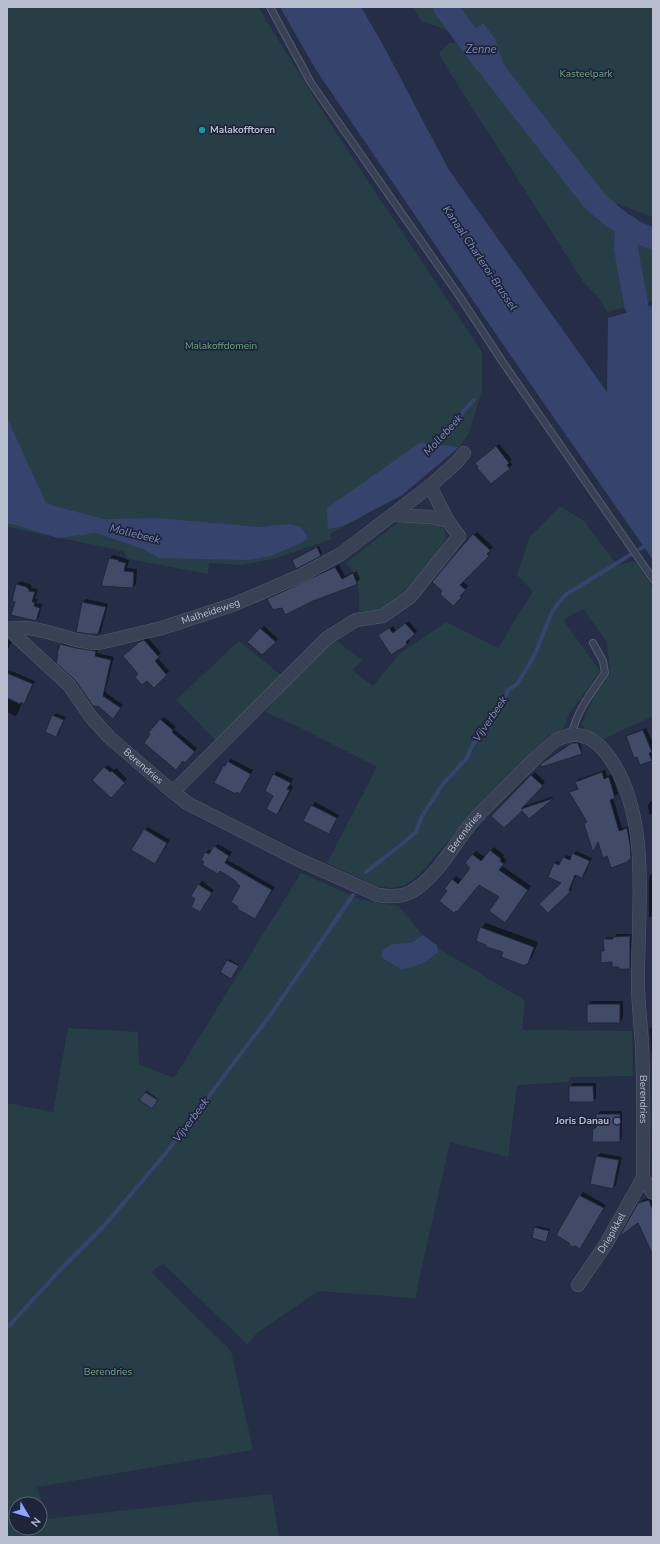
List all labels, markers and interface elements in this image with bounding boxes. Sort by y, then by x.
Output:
water label: Zenne [466,42,496,57]
park label: Kasteelpark [559,67,614,81]
place label: Malakofftoren [210,123,275,137]
marker: Malakofftoren [197,125,207,135]
water label: Kanaal Charleroi-Brussel [439,203,521,313]
park label: Malakoffdomein [185,339,257,353]
water label: Mollebeek [420,411,466,459]
water label: Mollebeek [108,520,162,548]
street label: Malheideweg [180,596,242,628]
water label: Vijverbeek [469,693,511,745]
street label: Berendries [120,745,166,788]
street label: Berendries [445,808,485,856]
street label: Berendries [636,1075,650,1124]
water label: Vijverbeek [169,1094,213,1145]
place label: Joris Danau [554,1114,609,1128]
marker: Joris Danau [612,1116,622,1126]
street label: Driepikkel [594,1210,629,1256]
park label: Berendries [84,1365,132,1379]
north arrow [8,1496,48,1536]
text: N [27,1514,44,1530]

